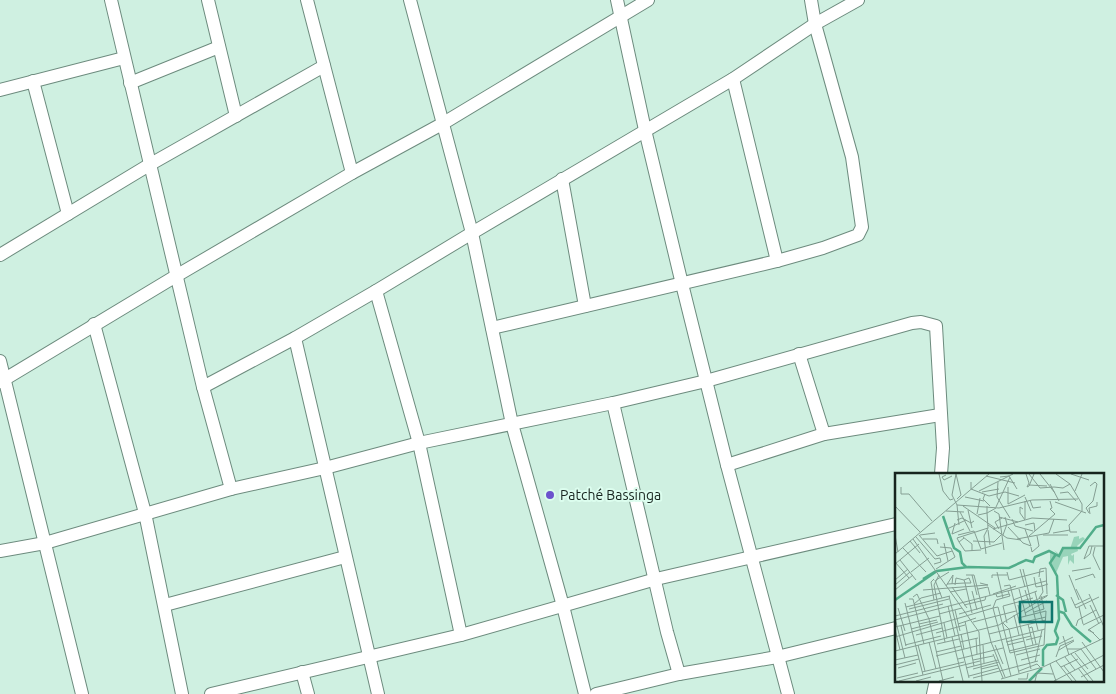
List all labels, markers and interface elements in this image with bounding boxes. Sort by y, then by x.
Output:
inset map [895,473,1104,682]
place label: Patché Bassinga [560,487,661,503]
marker: Patché Bassinga [544,489,556,501]

